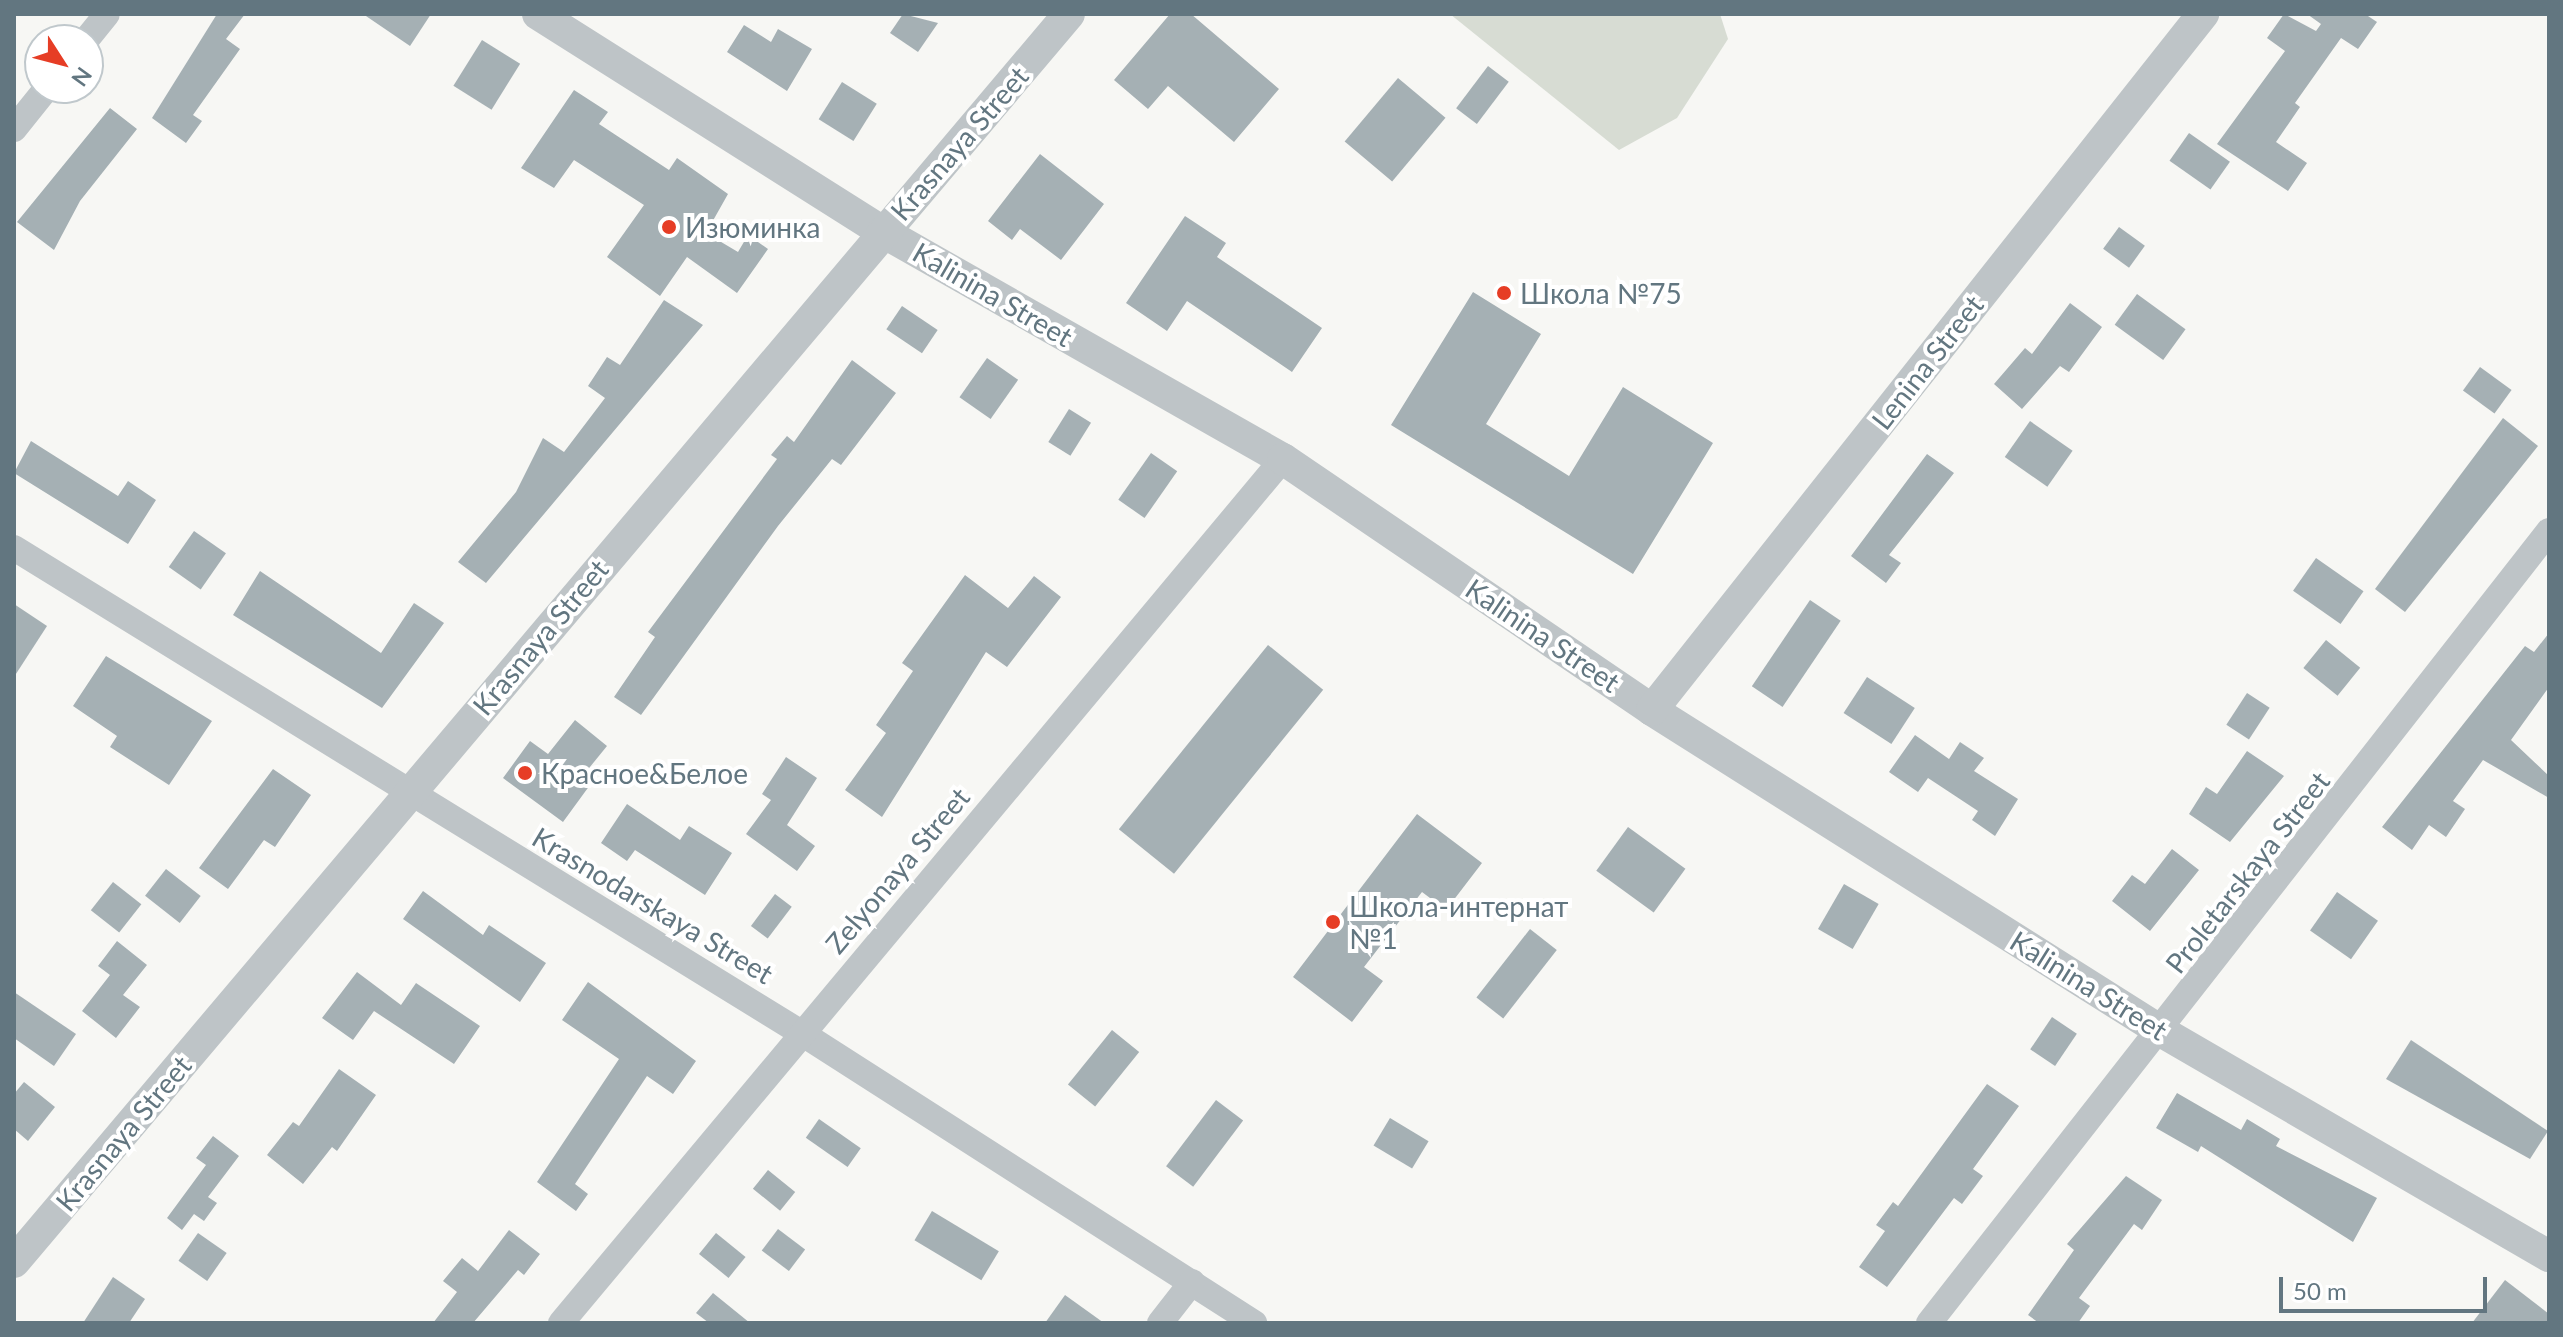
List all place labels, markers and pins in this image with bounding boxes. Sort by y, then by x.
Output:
place label: Изюминка [685,210,821,244]
marker: Изюминка [660,218,678,236]
place label: Школа №75 [1520,276,1682,310]
marker: Школа №75 [1495,284,1513,302]
place label: Красное&Белое [541,756,748,790]
marker: Красное&Белое [516,764,534,782]
place label: Школа-интернат №1 [1349,889,1568,955]
marker: Школа-интернат №1 [1324,913,1342,931]

